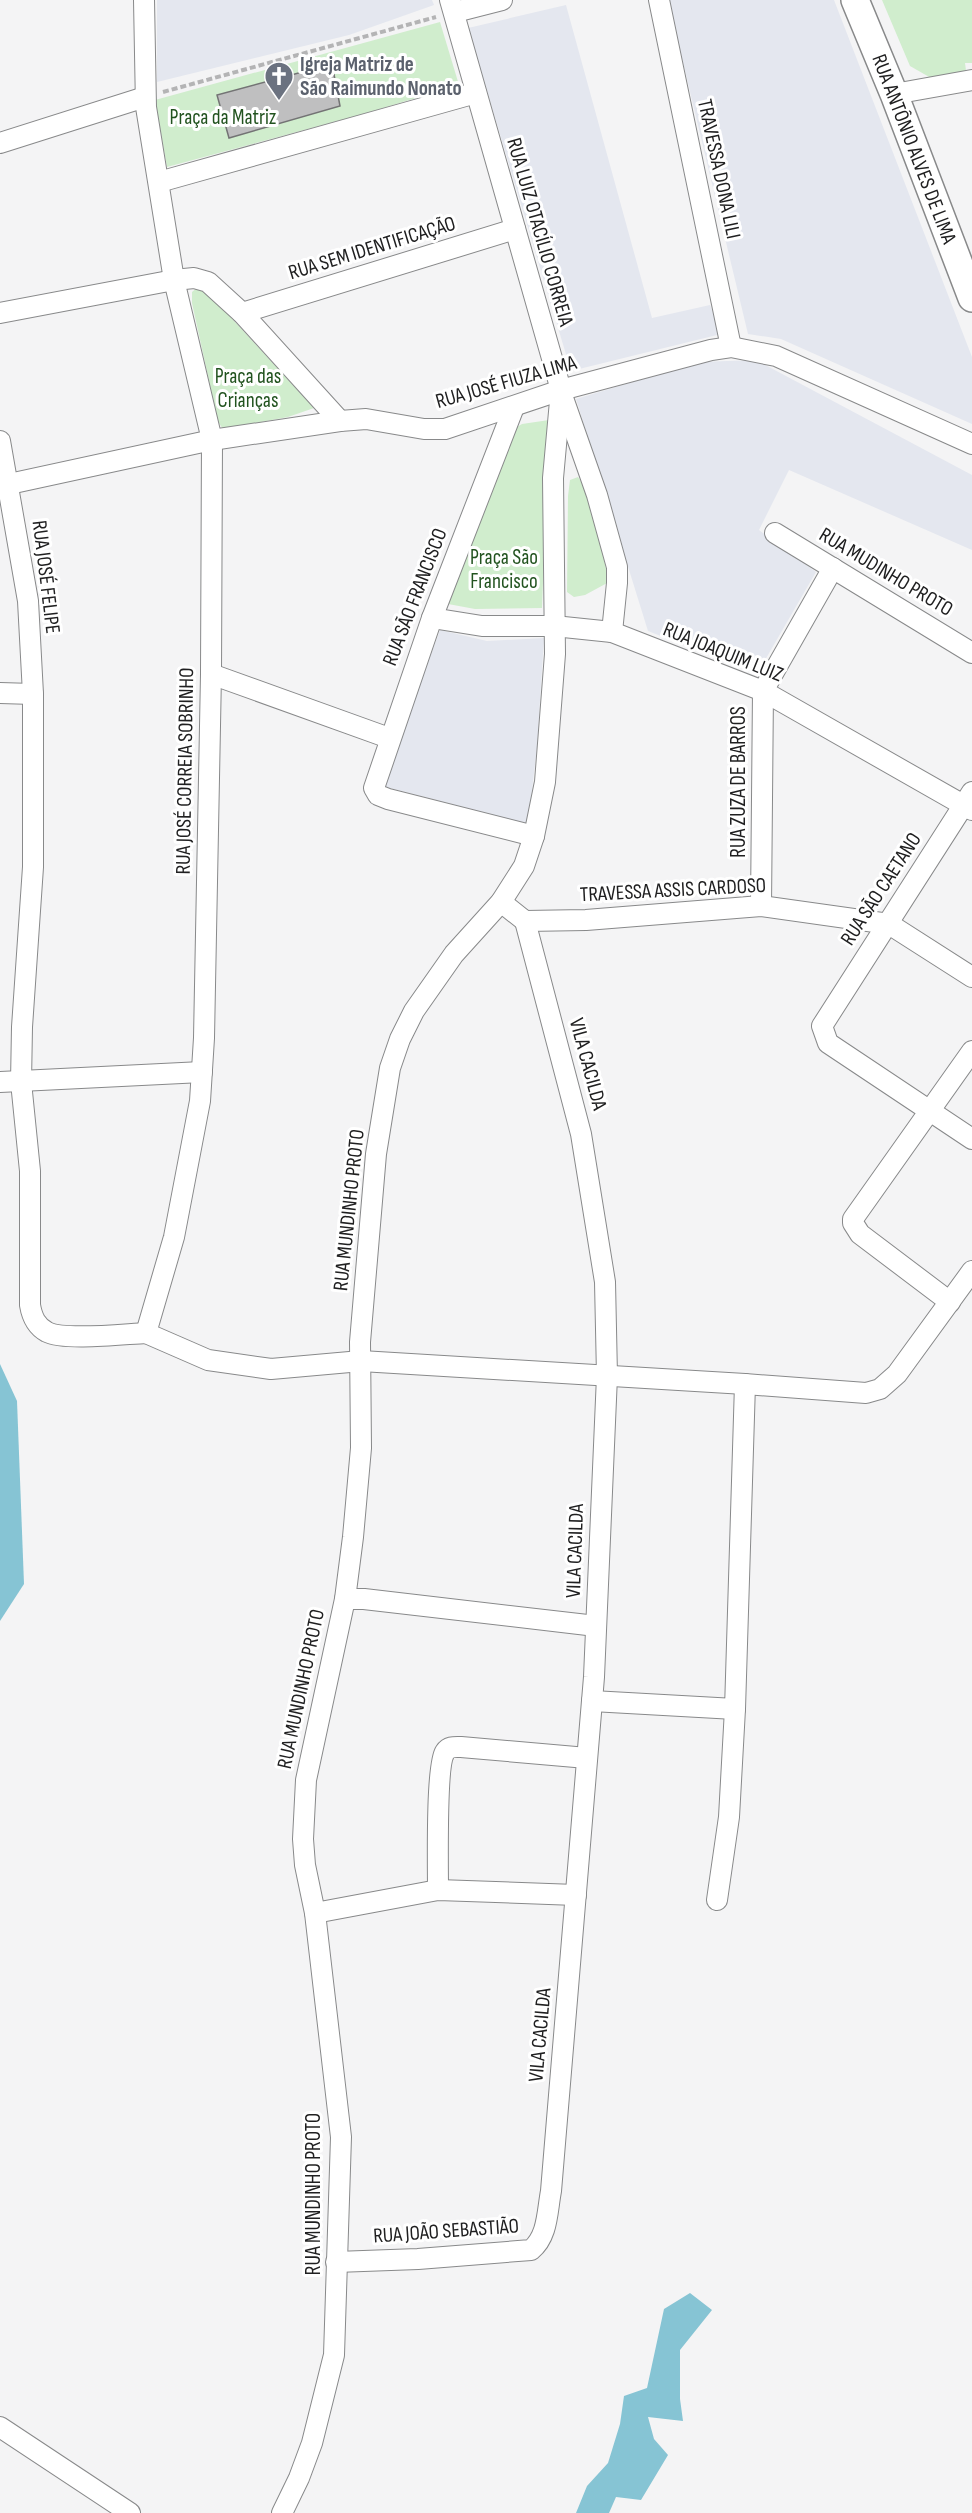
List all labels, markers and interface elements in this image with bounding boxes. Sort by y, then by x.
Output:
street label: RUA ANTÔNIO ALVES DE LIMA [866,51,962,248]
place label: Igreja Matriz de São Raimundo Nonato [300,52,462,101]
church icon: Igreja Matriz de São Raimundo Nonato [263,60,295,102]
street label: TRAVESSA DONA LILI [692,97,746,241]
park label: Praça da Matriz [170,105,277,130]
street label: RUA LUIZ OTACÍLIO CORREIA [501,135,579,330]
street label: RUA SEM IDENTIFICAÇÃO [286,211,458,285]
street label: RUA JOSÉ FIUZA LIMA [433,350,580,414]
park label: Praça das Crianças [215,364,281,413]
street label: RUA JOSÉ FELIPE [27,519,65,635]
street label: RUA MUDINHO PROTO [815,522,957,622]
street label: RUA SÃO FRANCISCO [377,525,453,669]
park label: Praça São Francisco [470,545,538,594]
street label: RUA JOAQUIM LUIZ [659,617,787,688]
street label: RUA JOSÉ CORREIA SOBRINHO [171,667,199,875]
street label: RUA ZUZA DE BARROS [726,706,751,858]
street label: RUA SÃO CAETANO [835,828,927,950]
street label: TRAVESSA ASSIS CARDOSO [579,873,767,907]
street label: VILA CACILDA [564,1015,613,1114]
street label: RUA MUNDINHO PROTO [328,1128,370,1292]
street label: VILA CACILDA [561,1502,589,1599]
street label: RUA MUNDINHO PROTO [272,1607,330,1771]
street label: VILA CACILDA [523,1986,557,2083]
street label: RUA MUNDINHO PROTO [301,2113,326,2275]
street label: RUA JOÃO SEBASTIÃO [372,2213,520,2249]

